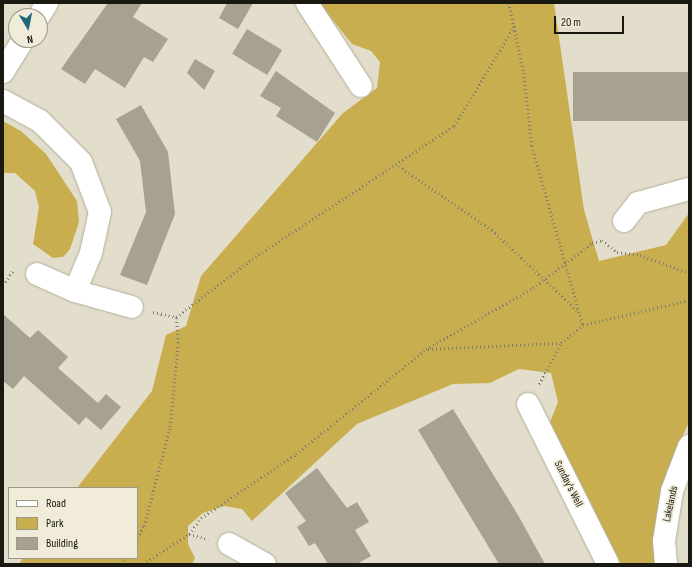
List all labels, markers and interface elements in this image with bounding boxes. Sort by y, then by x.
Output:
north arrow [8,8,48,48]
scale bar [556,8,626,34]
text: 20 m [561,15,581,30]
text: N [26,32,34,46]
street label: Sunday's Well [551,459,585,509]
street label: Lakelands [661,485,681,523]
legend [8,487,138,559]
text: Road [46,496,66,511]
text: Park [46,516,64,531]
text: Building [46,536,78,551]

